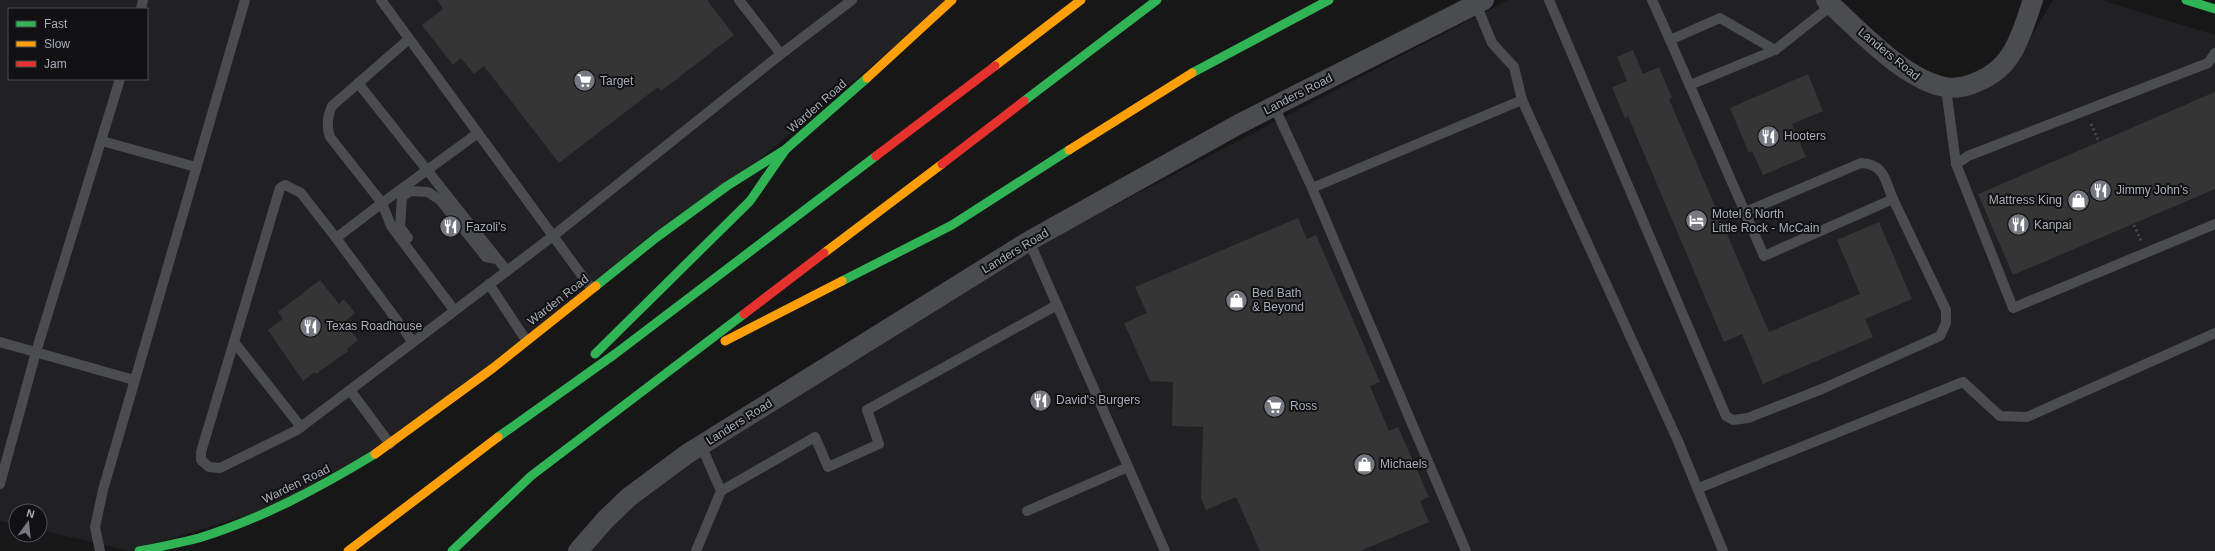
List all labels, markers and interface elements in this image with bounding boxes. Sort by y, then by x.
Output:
legend [8,8,148,80]
text: Fast [44,17,68,31]
street label: Landers Road [1855,25,1923,83]
text: Slow [44,37,70,51]
text: Jam [44,57,67,71]
supermarket icon: Target [572,68,598,94]
street label: Landers Road [1261,71,1335,117]
place label: Target [600,74,634,88]
street label: Warden Road [785,77,849,135]
restaurant icon: Hooters [1756,123,1782,149]
place label: Hooters [1784,129,1826,143]
restaurant icon: Jimmy John's [2088,177,2114,203]
place label: Jimmy John's [2116,183,2188,197]
shop icon: Mattress King [2065,187,2091,213]
place label: Mattress King [1989,193,2062,207]
place label: Motel 6 North Little Rock - McCain [1712,207,1819,235]
hotel icon: Motel 6 North Little Rock - McCain [1684,208,1710,234]
restaurant icon: Kanpai [2006,212,2032,238]
restaurant icon: Fazoli's [437,214,463,240]
place label: Kanpai [2034,218,2071,232]
place label: Fazoli's [466,220,506,234]
street label: Landers Road [979,226,1051,276]
street label: Warden Road [525,272,591,328]
place label: Bed Bath & Beyond [1252,286,1304,314]
shop icon: Bed Bath & Beyond [1224,287,1250,313]
restaurant icon: Texas Roadhouse [297,313,323,339]
place label: Texas Roadhouse [326,319,422,333]
restaurant icon: David's Burgers [1027,387,1053,413]
place label: David's Burgers [1056,393,1140,407]
supermarket icon: Ross [1262,393,1288,419]
street label: Landers Road [703,396,775,448]
place label: Ross [1290,399,1317,413]
shop icon: Michaels [1351,451,1377,477]
place label: Michaels [1380,457,1427,471]
street label: Warden Road [260,462,332,506]
north arrow [8,503,48,543]
text: N [25,507,36,520]

